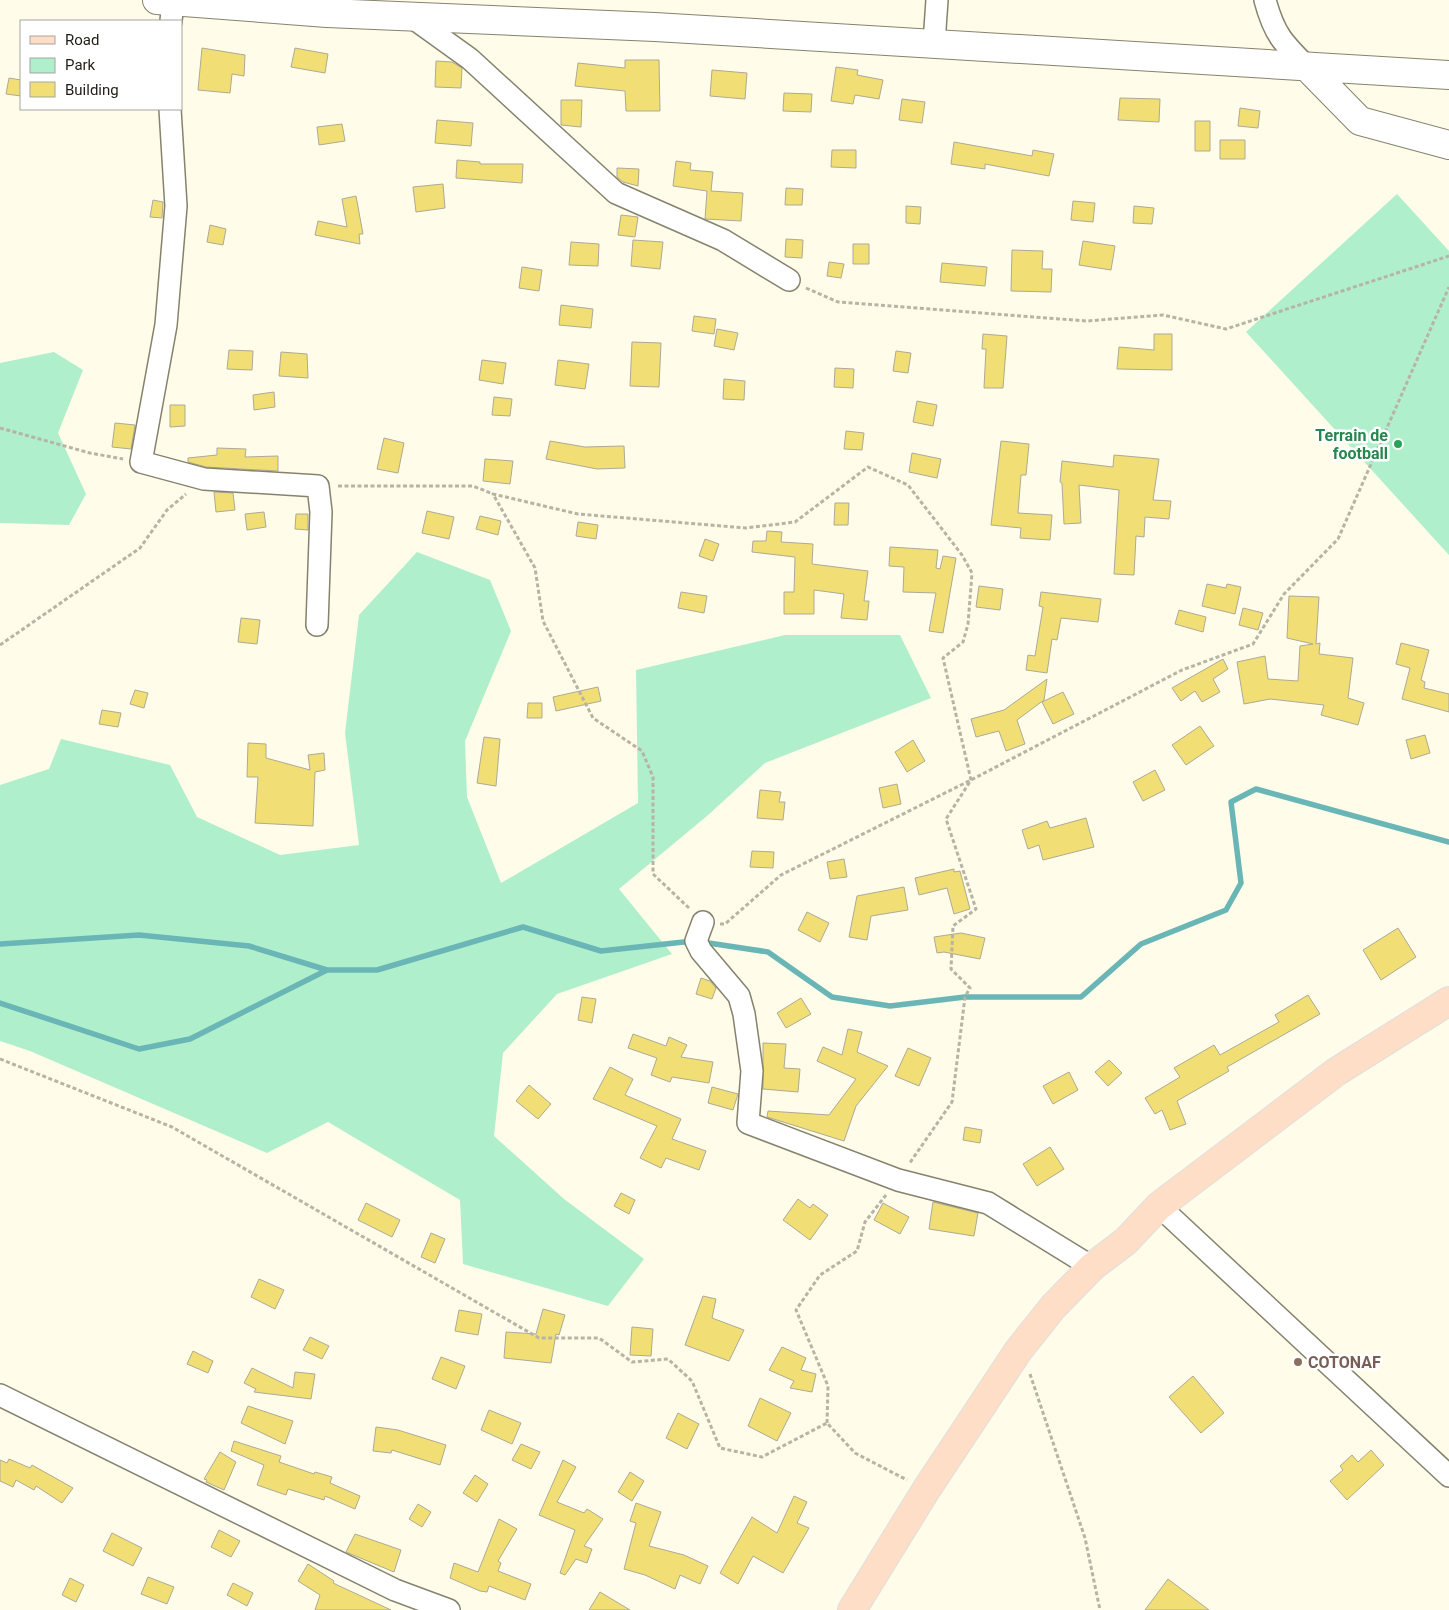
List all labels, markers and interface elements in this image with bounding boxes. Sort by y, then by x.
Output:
legend [20,20,182,110]
text: Road [65,31,99,49]
text: Park [65,56,96,74]
text: Building [65,81,119,99]
place label: Terrain de football [1315,426,1388,463]
marker: Terrain de football [1392,438,1404,450]
place label: COTONAF [1308,1353,1381,1372]
marker: COTONAF [1292,1356,1304,1368]

